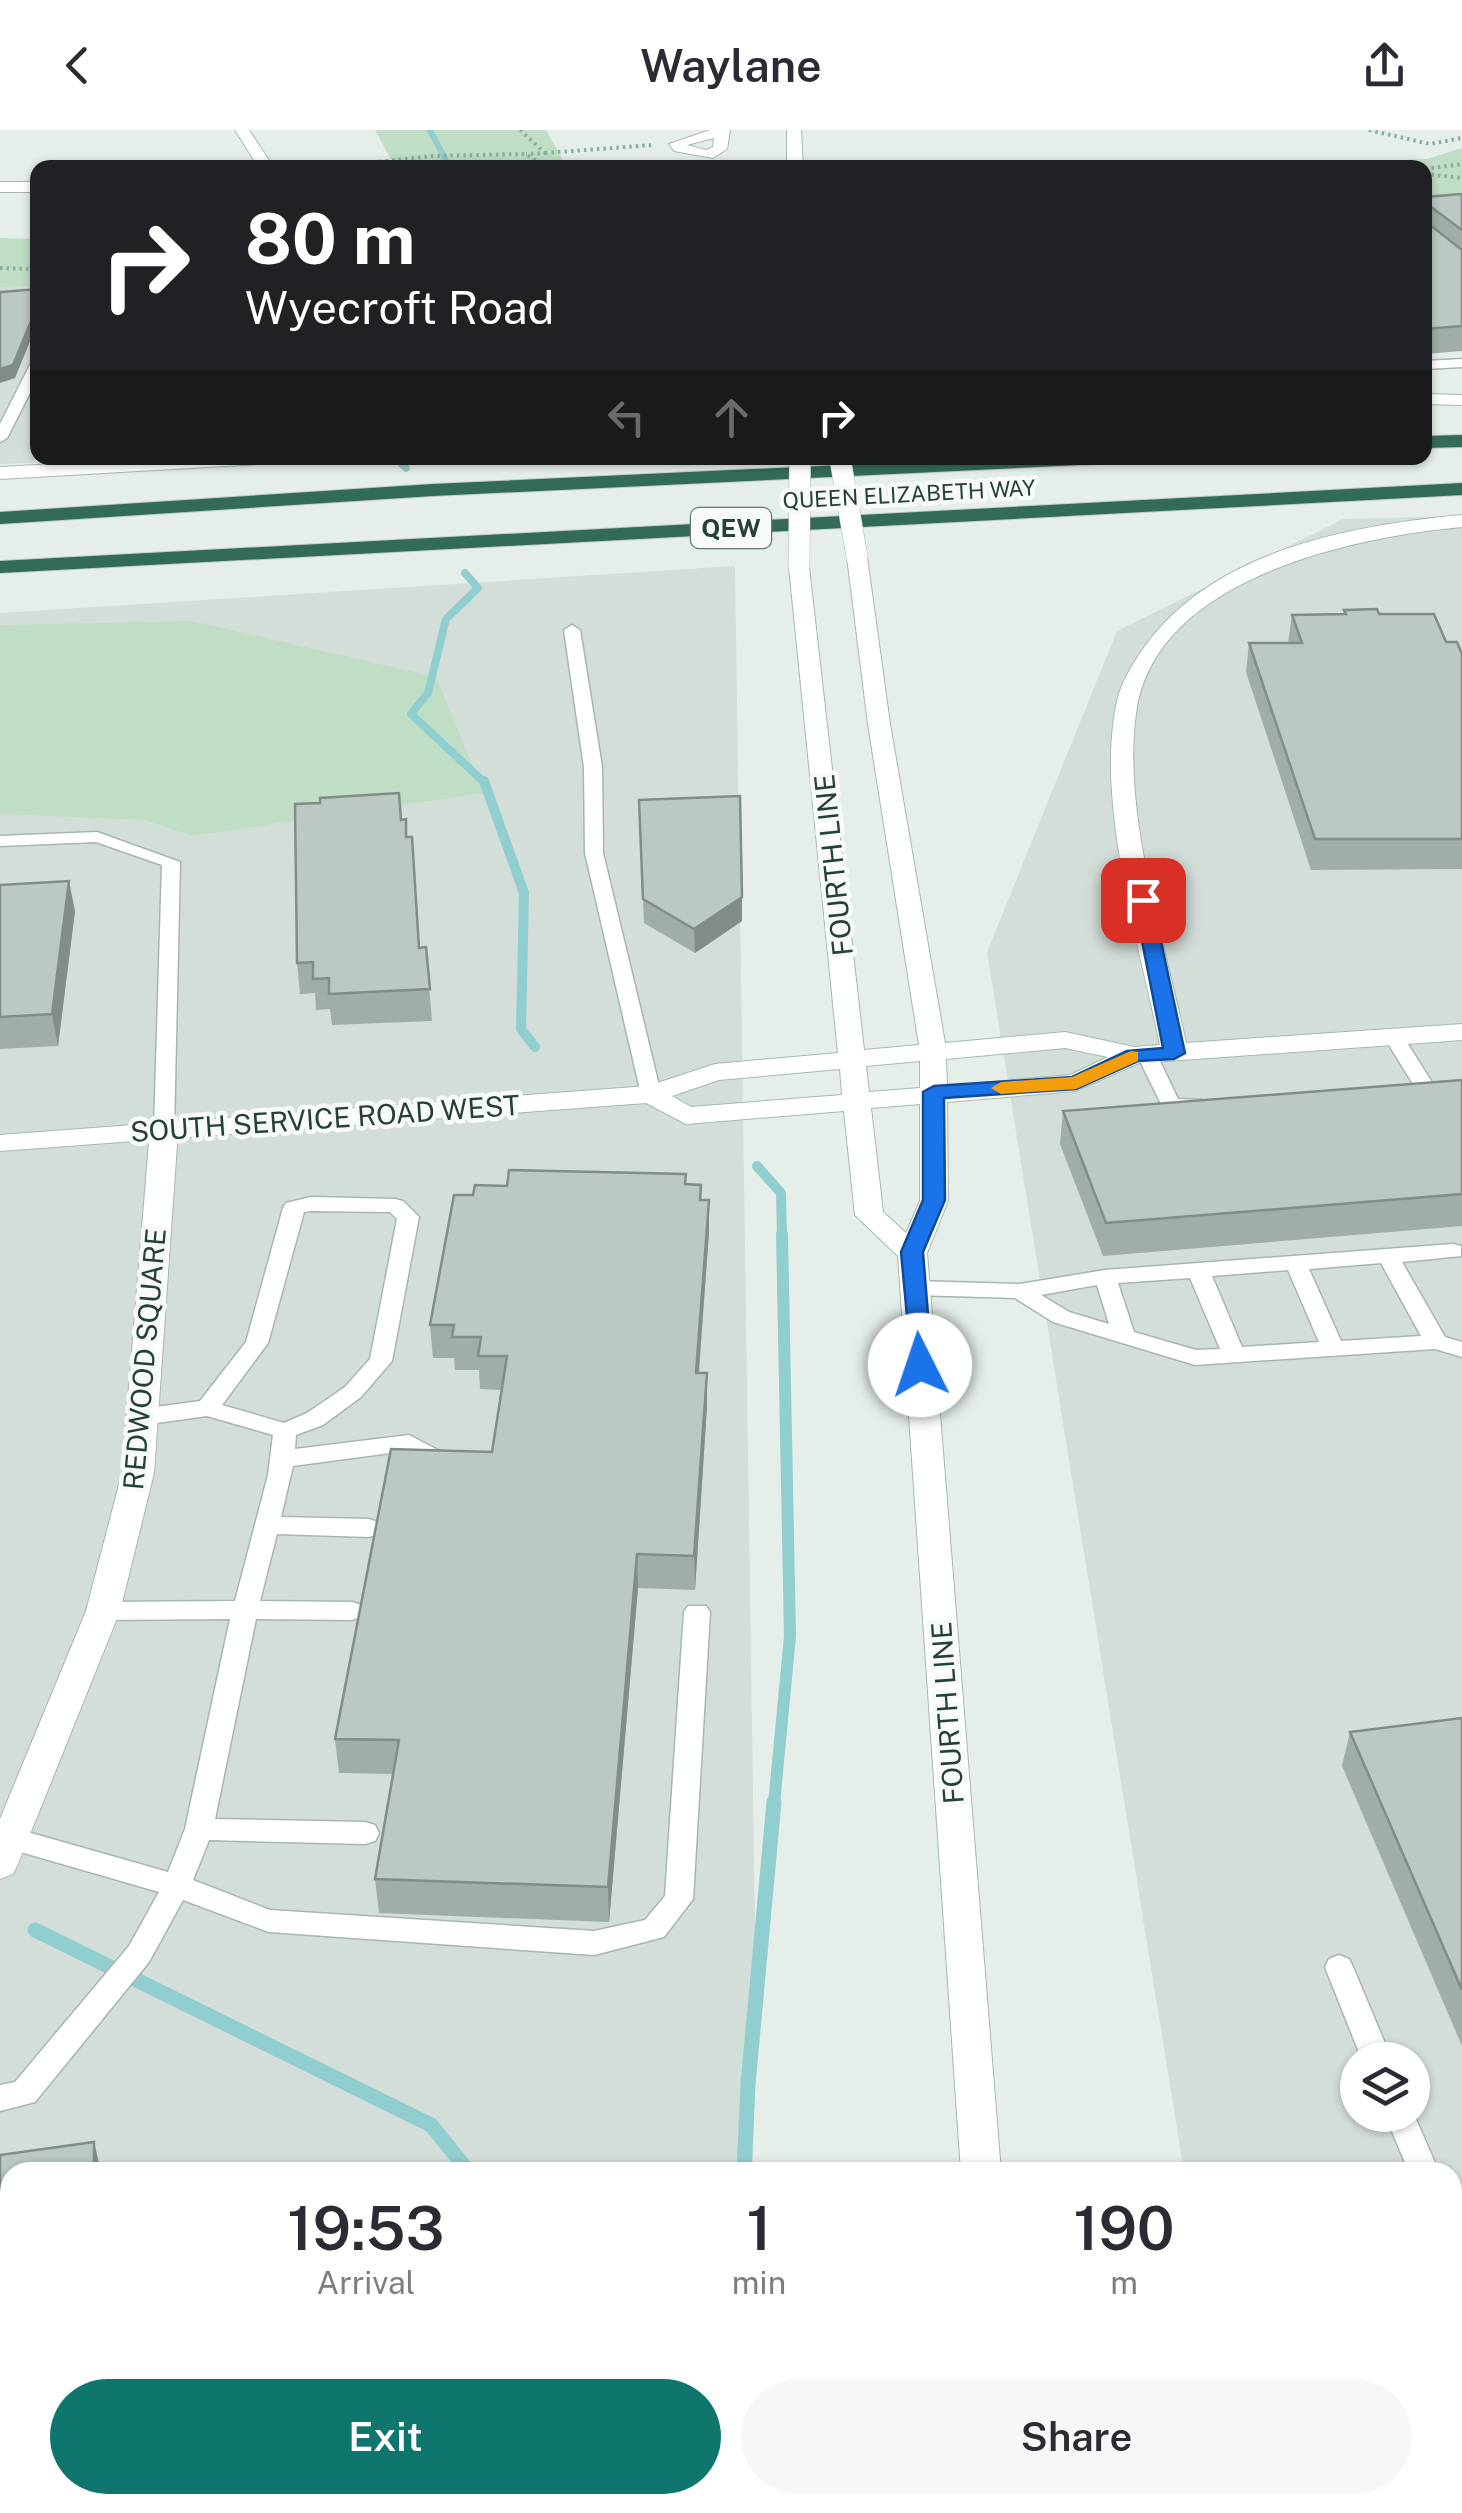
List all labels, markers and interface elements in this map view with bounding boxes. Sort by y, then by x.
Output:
icon: back [50,38,105,93]
icon: share [1357,38,1412,93]
text: Waylane [640,39,822,92]
text: 80 m [245,197,415,280]
icon: right [80,200,210,330]
text: Wyecroft Road [245,281,554,334]
icon: left [599,390,654,445]
icon: ahead [704,390,759,445]
icon: right [809,390,864,445]
street label: QUEEN ELIZABETH WAY [782,474,1037,514]
road number: QEW [691,508,771,548]
street label: FOURTH LINE [807,773,859,957]
pin [1101,858,1186,943]
icon: arrive [1116,873,1171,928]
street label: SOUTH SERVICE ROAD WEST [129,1088,521,1148]
street label: REDWOOD SQUARE [116,1227,172,1491]
position arrow [868,1313,972,1417]
street label: FOURTH LINE [924,1621,970,1805]
map controls [1340,2042,1430,2132]
button: layers [1340,2042,1430,2132]
text: 19:53 [287,2193,444,2264]
text: 1 [746,2193,772,2264]
text: 190 [1073,2193,1175,2264]
text: Arrival [317,2264,415,2301]
text: min [732,2264,786,2301]
text: m [1110,2264,1138,2301]
button: Exit [50,2379,721,2494]
button: Share [741,2379,1412,2494]

